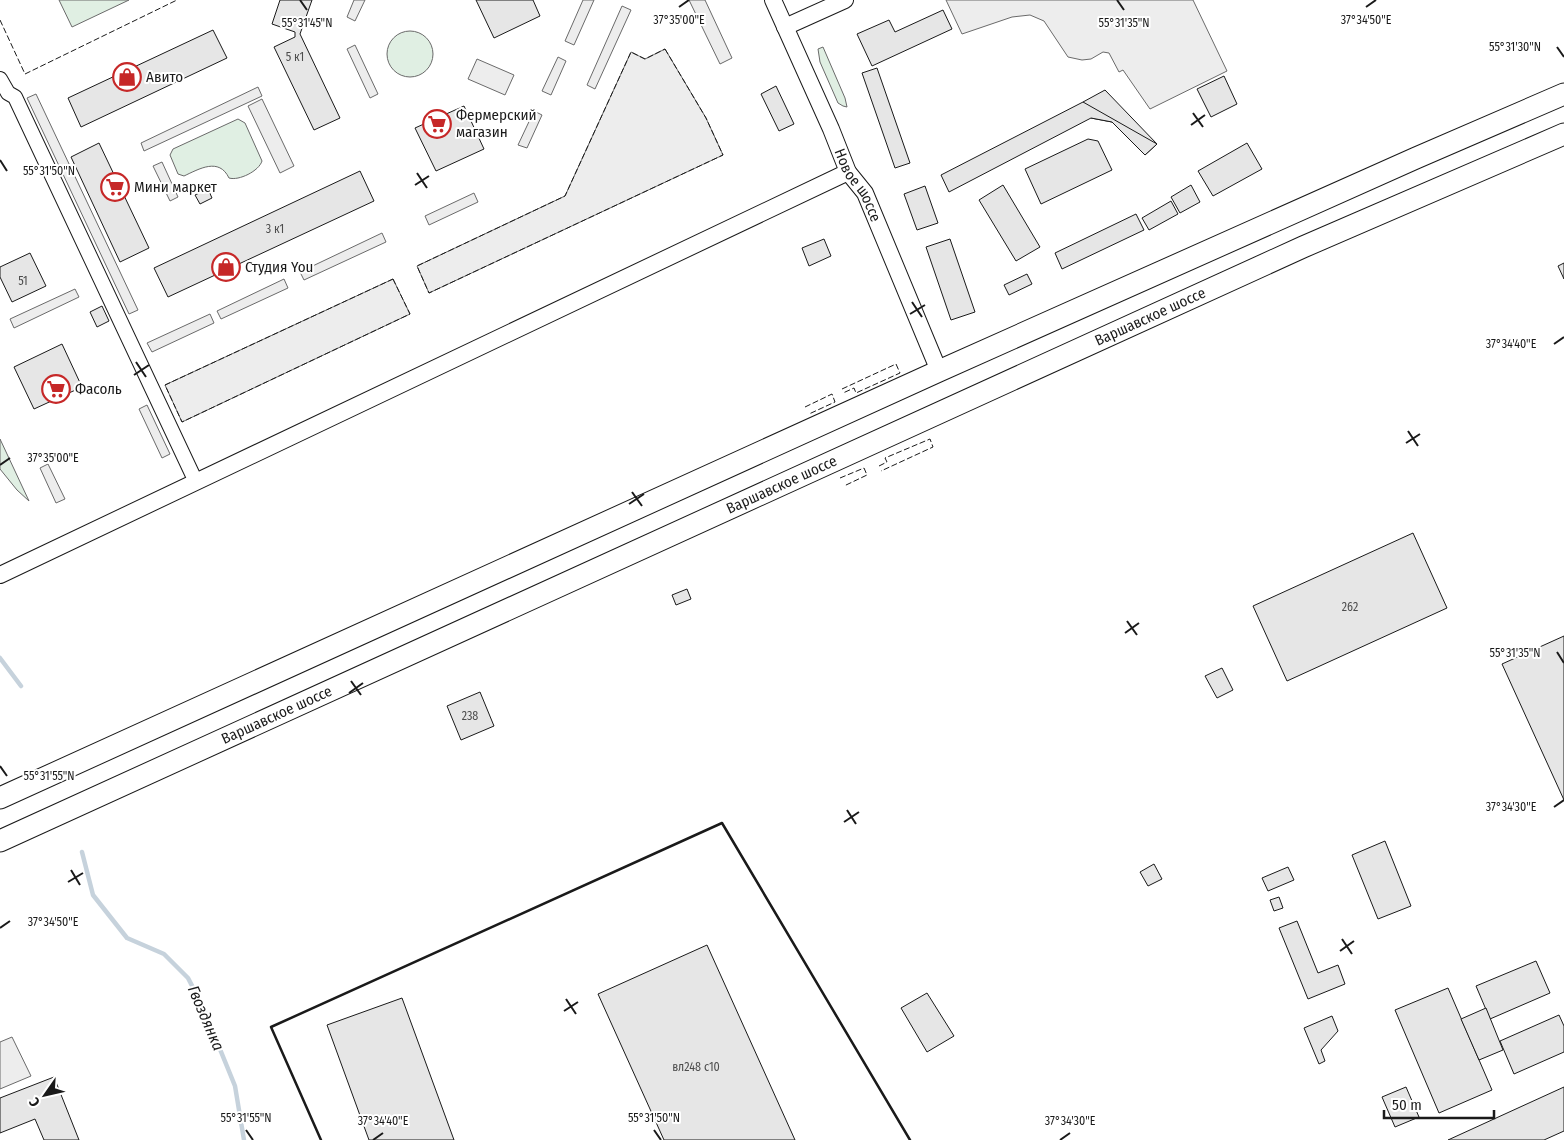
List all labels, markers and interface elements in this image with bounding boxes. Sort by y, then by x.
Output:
text: 37°35'00"E [653,13,705,27]
text: 37°34'50"E [1341,13,1392,27]
text: 55°31'45"N [282,16,332,30]
text: 55°31'35"N [1098,16,1150,30]
text: 55°31'30"N [1489,40,1541,54]
house number: 5 к1 [286,50,304,64]
shop icon: Авито [112,62,142,92]
place label: Авито [146,68,183,86]
place label: Фермерский магазин [456,106,537,141]
supermarket icon: Фермерский магазин [422,109,452,139]
street label: Новое шоссе [831,146,885,224]
text: 55°31'50"N [23,164,75,178]
supermarket icon: Мини маркет [100,172,130,202]
place label: Мини маркет [134,178,218,196]
house number: 3 к1 [266,222,284,236]
shop icon: Студия You [211,252,241,282]
place label: Студия You [245,258,313,276]
house number: 51 [18,274,28,288]
street label: Варшавское шоссе [1092,284,1208,350]
text: 37°34'40"E [1486,337,1537,351]
supermarket icon: Фасоль [41,374,71,404]
place label: Фасоль [75,380,122,398]
text: 37°35'00"E [27,451,79,465]
street label: Варшавское шоссе [723,452,840,518]
house number: 262 [1342,600,1358,614]
text: 55°31'35"N [1489,646,1541,660]
street label: Варшавское шоссе [218,682,335,748]
house number: 238 [462,709,478,723]
text: 55°31'55"N [23,769,75,783]
text: 37°34'30"E [1486,800,1537,814]
text: 37°34'50"E [28,915,79,929]
water label: Гвоздянка [184,983,228,1053]
house number: вл248 с10 [672,1060,720,1074]
north arrow [20,1070,70,1120]
scale bar [1384,1088,1494,1120]
text: С [25,1094,44,1110]
text: 50 m [1392,1096,1422,1114]
text: 55°31'55"N [220,1111,272,1125]
text: 55°31'50"N [628,1111,680,1125]
text: 37°34'40"E [358,1114,409,1128]
text: 37°34'30"E [1045,1114,1096,1128]

